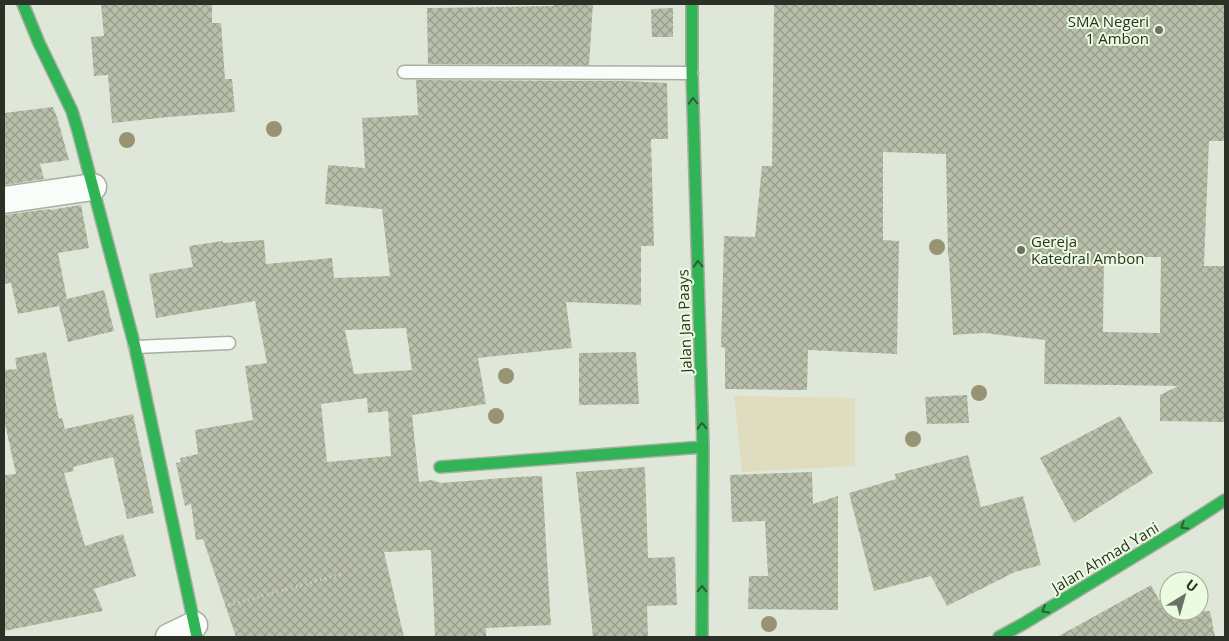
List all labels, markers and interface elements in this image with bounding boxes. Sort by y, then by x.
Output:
place label: SMA Negeri 1 Ambon [1068,11,1149,48]
marker: SMA Negeri 1 Ambon [1153,24,1165,36]
one-way arrow [687,97,698,105]
place label: Gereja Katedral Ambon [1031,231,1144,268]
marker: Gereja Katedral Ambon [1015,244,1027,256]
one-way arrow [692,259,703,267]
street label: Jalan Jan Paays [672,269,696,375]
one-way arrow [697,422,708,430]
street label: Jalan Ahmad Yani [1046,517,1162,598]
one-way arrow [1181,519,1190,529]
north arrow [1159,571,1209,621]
text: U [1182,574,1202,596]
one-way arrow [697,584,707,592]
one-way arrow [1042,604,1051,614]

